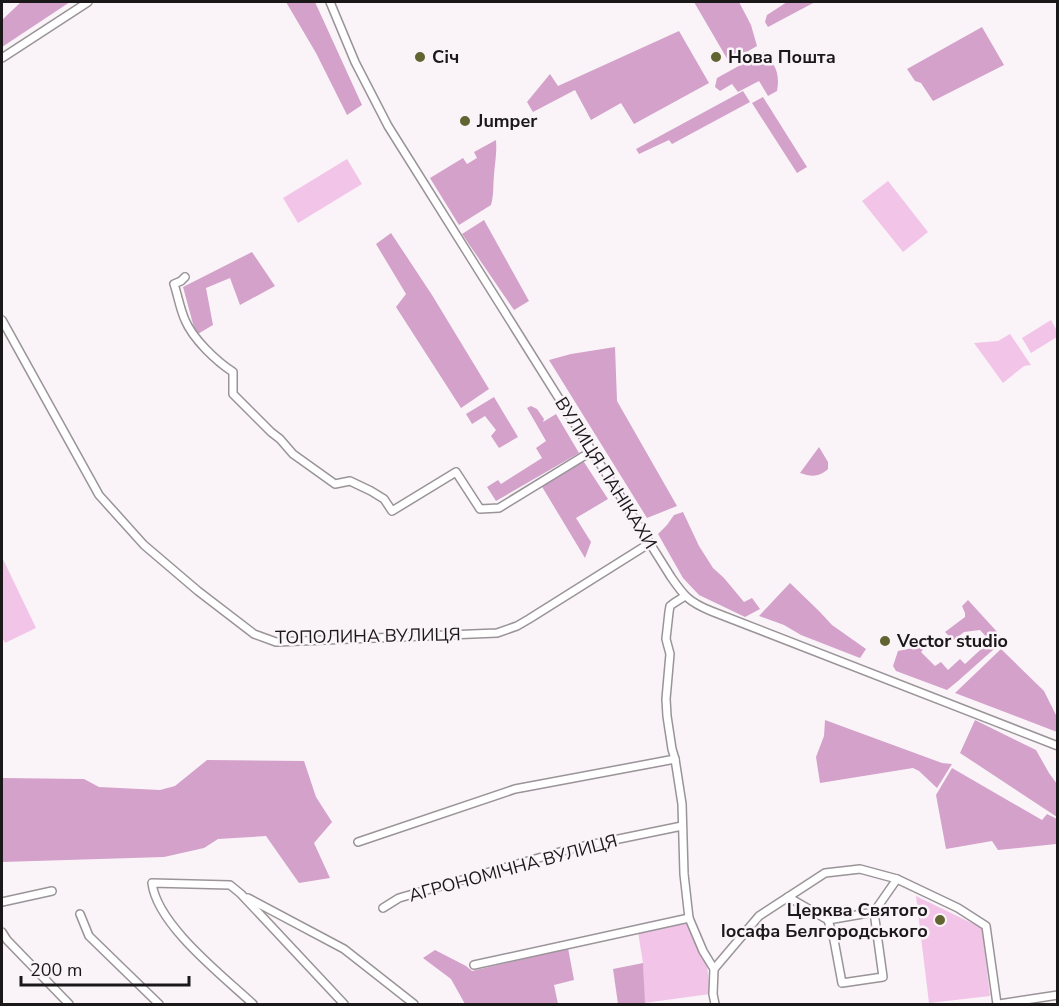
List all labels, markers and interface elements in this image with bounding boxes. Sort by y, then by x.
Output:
place label: Січ [432,45,459,69]
place label: Нова Пошта [728,45,836,69]
marker: Січ [413,50,427,64]
marker: Нова Пошта [709,50,723,64]
place label: Jumper [476,109,537,133]
marker: Jumper [458,114,472,128]
street label: ВУЛИЦЯ ПАНІКАХИ [549,392,663,554]
street label: ТОПОЛИНА ВУЛИЦЯ [275,622,461,650]
place label: Vector studio [896,629,1008,653]
marker: Vector studio [878,634,892,648]
street label: АГРОНОМІЧНА ВУЛИЦЯ [406,829,620,907]
place label: Церква Святого Іосафа Белгородського [721,898,928,943]
marker: Церква Святого Іосафа Белгородського [933,913,947,927]
scale bar [21,949,189,987]
text: 200 m [30,958,82,982]

